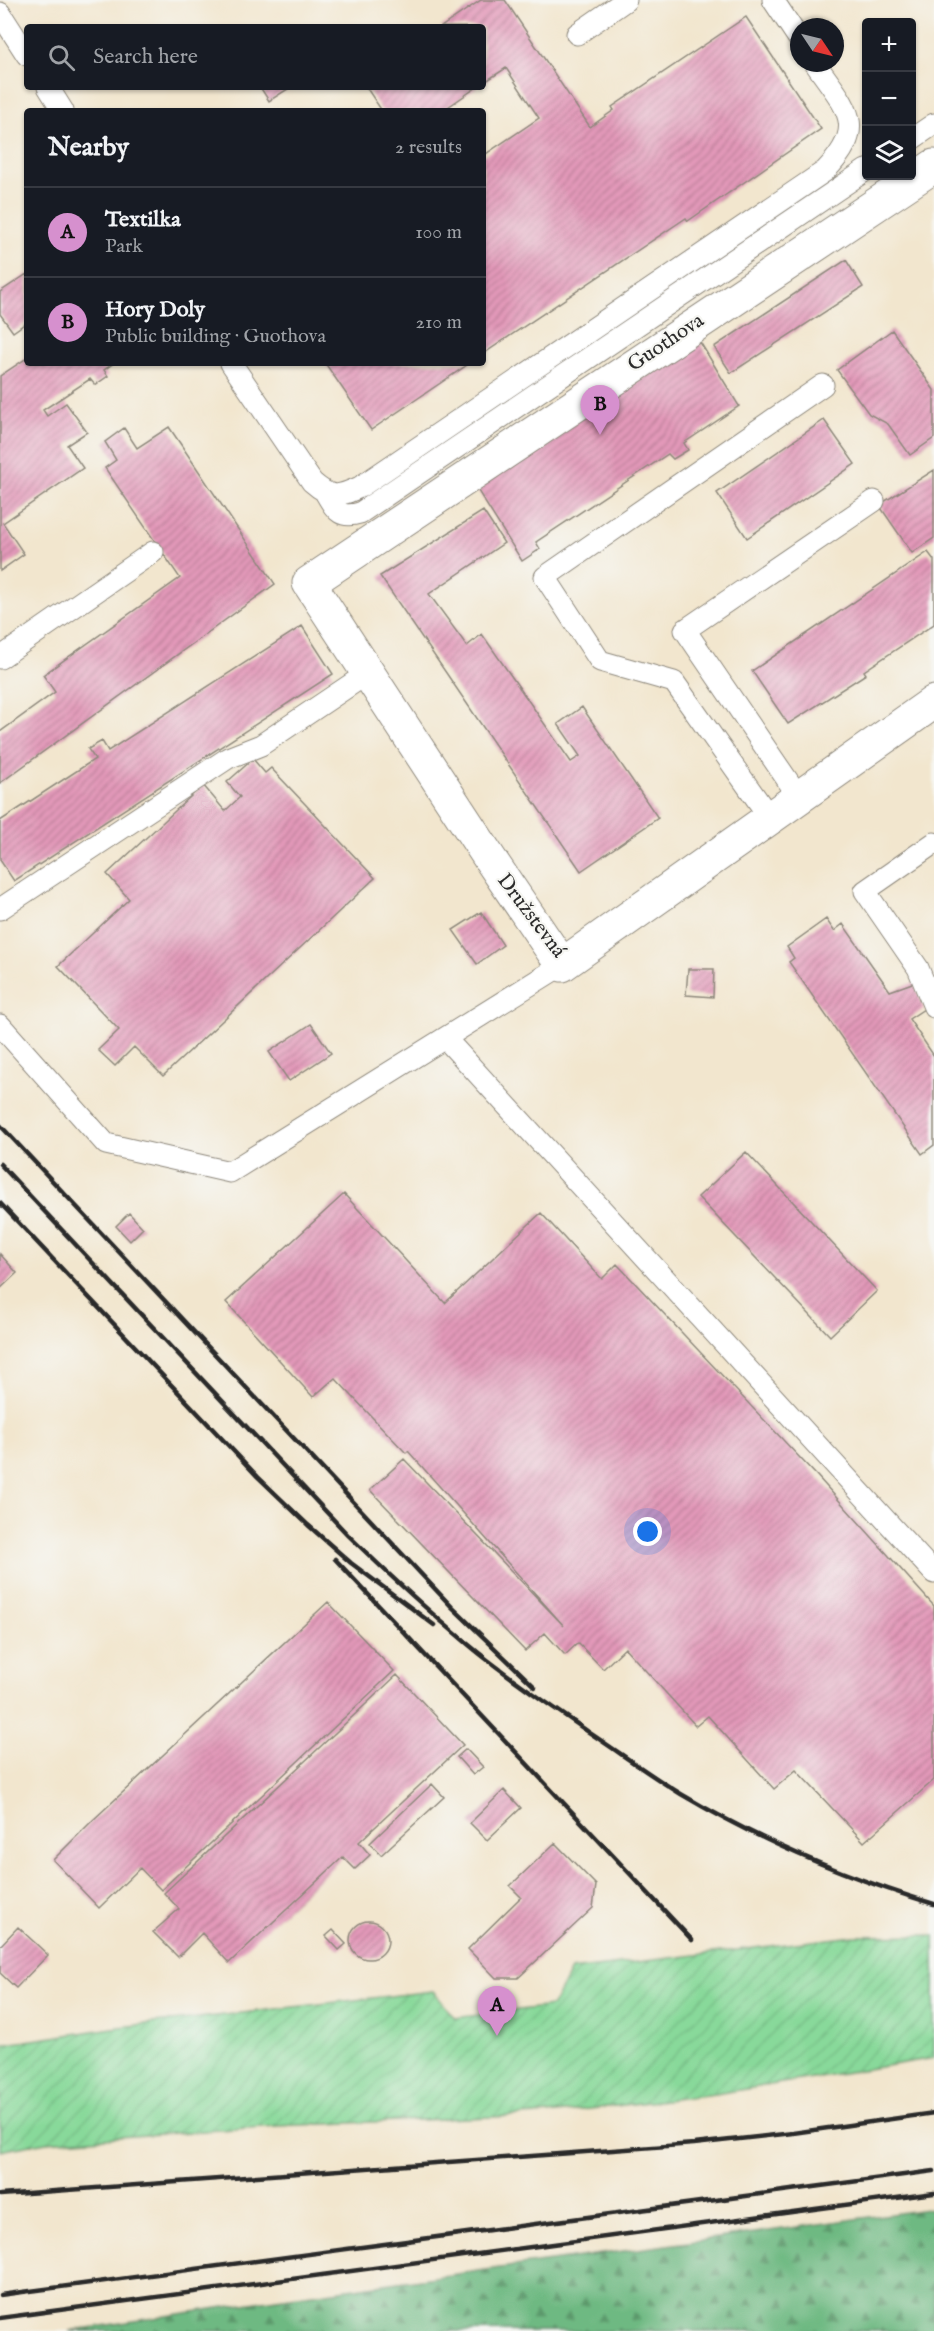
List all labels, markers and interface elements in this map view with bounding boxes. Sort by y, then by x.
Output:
north arrow [790,18,844,72]
map controls [862,18,916,180]
button: + [862,18,916,72]
search box [24,24,486,90]
icon: search [45,41,78,74]
text: Search here [93,43,198,71]
button: − [862,72,916,126]
button: layers [862,126,916,180]
text: Nearby [48,131,129,164]
text: 2 results [395,135,462,160]
text: Textilka [105,206,181,234]
text: A [61,220,74,245]
text: 100 m [415,220,462,245]
text: Park [105,234,143,259]
text: Hory Doly [105,296,205,324]
street label: Guothova [623,307,710,378]
text: B [61,310,74,335]
text: 210 m [416,310,462,335]
text: Public building · Guothova [105,324,326,349]
pin: B [580,386,620,435]
street label: Družstevná [490,868,572,964]
your location [633,1517,662,1546]
pin: A [478,1986,516,2036]

